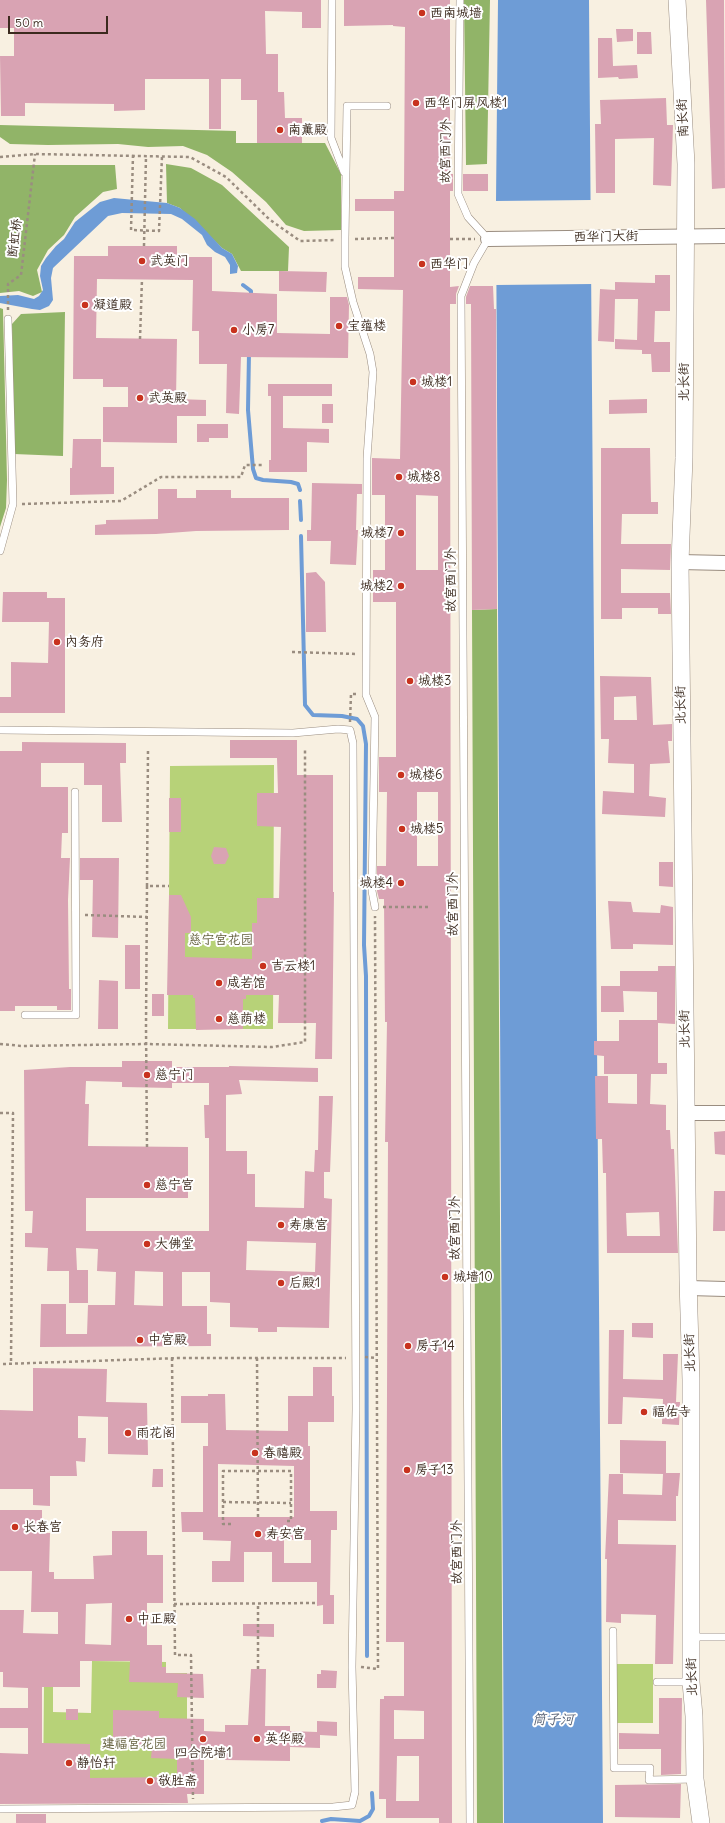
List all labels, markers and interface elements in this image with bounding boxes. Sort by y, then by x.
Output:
place label: 西南城墙 [430,5,482,21]
scale bar [10,8,110,34]
marker: 西南城墙 [417,8,427,18]
text: 50 m [15,15,43,30]
place label: 西华门屏风楼1 [424,95,507,111]
marker: 西华门屏风楼1 [411,98,421,108]
street label: 南长街 [674,98,692,138]
street label: 故宫西门外 [438,118,454,184]
place label: 南薰殿 [288,122,327,138]
marker: 南薰殿 [275,125,285,135]
street label: 断虹桥 [5,218,25,258]
street label: 西华门大街 [573,229,639,245]
place label: 武英门 [150,253,189,269]
marker: 武英门 [137,256,147,266]
place label: 西华门 [430,256,469,272]
marker: 西华门 [417,259,427,269]
place label: 凝道殿 [93,297,132,313]
marker: 凝道殿 [80,300,90,310]
place label: 宝蕴楼 [347,318,386,334]
marker: 宝蕴楼 [334,321,344,331]
place label: 小房7 [242,322,274,338]
marker: 小房7 [229,325,239,335]
street label: 北长街 [676,363,692,401]
place label: 城楼1 [421,374,452,390]
marker: 城楼1 [408,377,418,387]
place label: 武英殿 [148,390,187,406]
marker: 武英殿 [135,393,145,403]
place label: 城楼8 [407,469,440,485]
marker: 城楼8 [394,472,404,482]
place label: 城楼7 [361,525,393,541]
marker: 城楼7 [396,528,406,538]
street label: 故宫西门外 [443,548,459,612]
place label: 城楼2 [360,578,393,594]
marker: 城楼2 [396,581,406,591]
place label: 内务府 [65,634,104,650]
marker: 内务府 [52,637,62,647]
place label: 城楼3 [418,673,451,689]
marker: 城楼3 [405,676,415,686]
street label: 北长街 [673,685,689,725]
place label: 城楼6 [409,767,443,783]
marker: 城楼6 [396,770,406,780]
place label: 城楼5 [410,821,443,837]
marker: 城楼5 [397,824,407,834]
street label: 故宫西门外 [445,872,461,936]
place label: 城楼4 [359,875,393,891]
marker: 城楼4 [396,878,406,888]
park label: 慈宁宫花园 [189,932,253,948]
place label: 吉云楼1 [271,958,315,974]
marker: 吉云楼1 [258,961,268,971]
place label: 咸若馆 [227,975,266,991]
marker: 咸若馆 [214,978,224,988]
street label: 北长街 [677,1009,693,1049]
place label: 慈荫楼 [227,1011,266,1027]
marker: 慈荫楼 [214,1014,224,1024]
place label: 慈宁门 [155,1067,194,1083]
marker: 慈宁门 [142,1070,152,1080]
place label: 慈宁宫 [155,1177,194,1193]
marker: 慈宁宫 [142,1180,152,1190]
street label: 故宫西门外 [447,1196,463,1260]
place label: 寿康宫 [289,1217,328,1233]
marker: 寿康宫 [276,1220,286,1230]
place label: 大佛堂 [155,1236,194,1252]
marker: 大佛堂 [142,1239,152,1249]
place label: 城墙10 [453,1269,493,1285]
marker: 城墙10 [440,1272,450,1282]
place label: 后殿1 [289,1275,320,1291]
marker: 后殿1 [276,1278,286,1288]
place label: 中宫殿 [148,1332,187,1348]
street label: 北长街 [682,1333,698,1373]
marker: 中宫殿 [135,1335,145,1345]
place label: 房子14 [416,1338,455,1354]
marker: 房子14 [403,1341,413,1351]
place label: 福佑寺 [652,1404,691,1420]
marker: 福佑寺 [639,1407,649,1417]
place label: 雨花阁 [136,1425,175,1441]
marker: 雨花阁 [123,1428,133,1438]
place label: 春禧殿 [263,1445,302,1461]
marker: 春禧殿 [250,1448,260,1458]
place label: 房子13 [415,1462,454,1478]
marker: 房子13 [402,1465,412,1475]
place label: 长春宫 [23,1519,62,1535]
street label: 故宫西门外 [449,1520,465,1584]
marker: 长春宫 [10,1522,20,1532]
place label: 寿安宫 [266,1526,305,1542]
marker: 寿安宫 [253,1529,263,1539]
place label: 中正殿 [137,1611,176,1627]
marker: 中正殿 [124,1614,134,1624]
street label: 北长街 [684,1657,700,1697]
water label: 筒子河 [532,1712,574,1728]
place label: 英华殿 [265,1731,304,1747]
marker: 四合院墙1 [198,1734,208,1744]
marker: 英华殿 [252,1734,262,1744]
park label: 建福宫花园 [102,1736,166,1752]
place label: 四合院墙1 [174,1745,232,1761]
place label: 静怡轩 [77,1755,116,1771]
marker: 静怡轩 [64,1758,74,1768]
place label: 敬胜斋 [158,1773,197,1789]
marker: 敬胜斋 [145,1776,155,1786]

